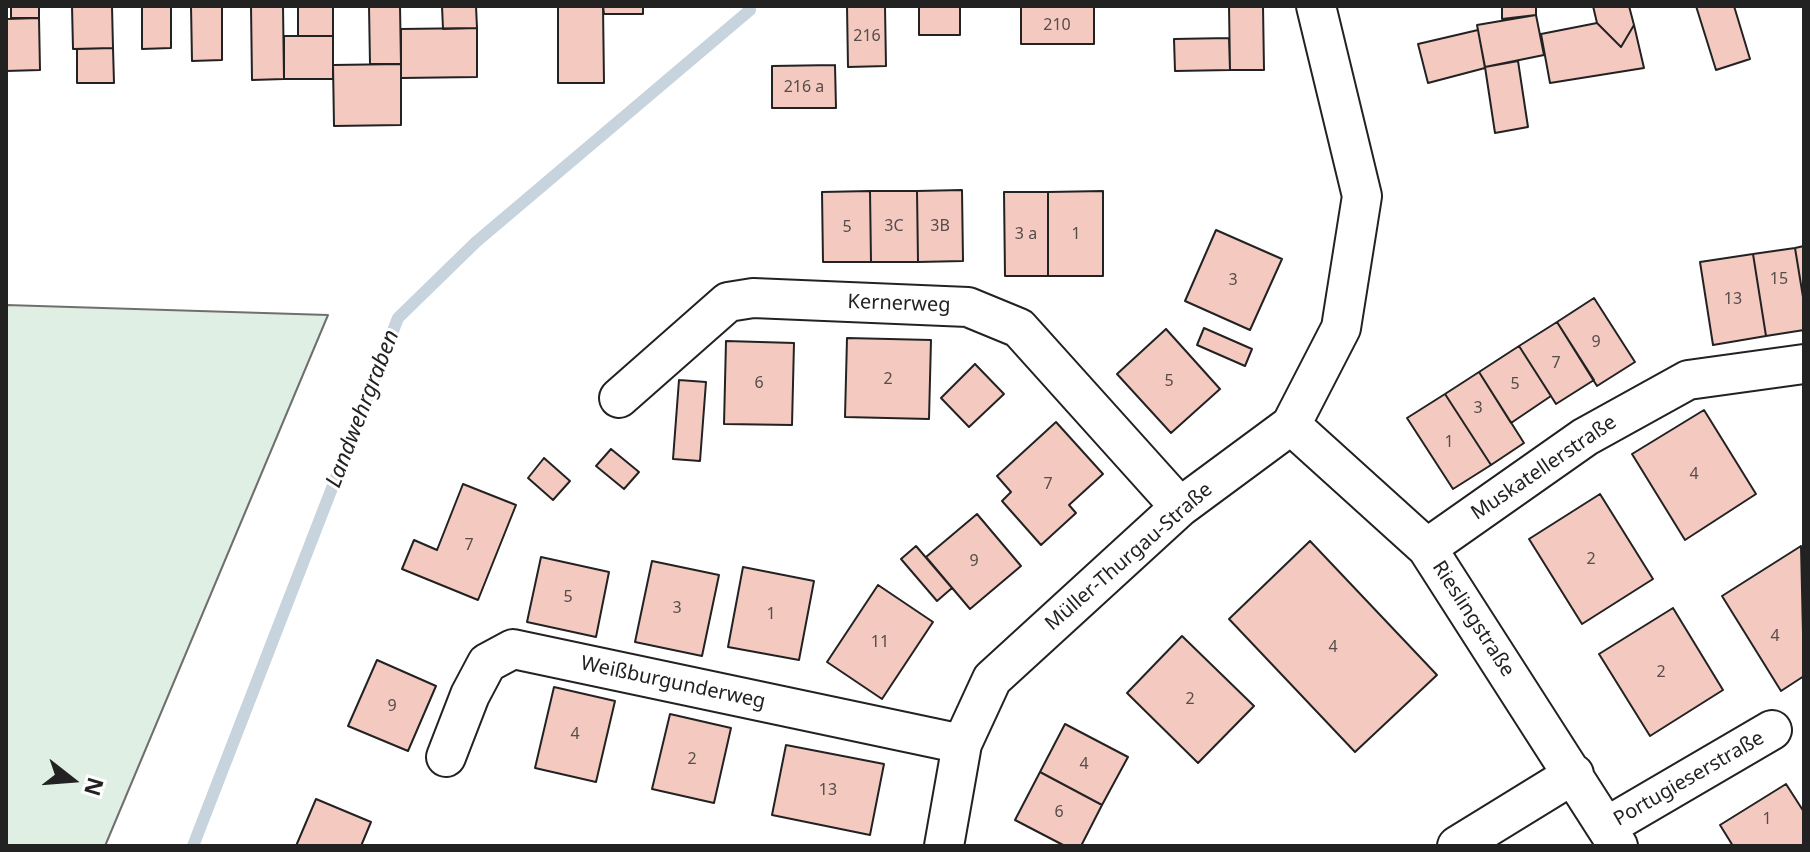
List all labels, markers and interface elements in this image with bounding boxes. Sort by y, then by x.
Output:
house number: 210 [1043,15,1071,35]
house number: 216 [853,26,881,46]
house number: 216 a [784,77,824,97]
house number: 3C [884,216,904,236]
house number: 3B [930,216,950,236]
house number: 5 [842,217,852,237]
house number: 3 a [1015,224,1037,244]
house number: 1 [1071,224,1081,244]
house number: 15 [1770,269,1788,289]
house number: 3 [1228,270,1238,290]
house number: 13 [1724,289,1742,309]
street label: Kernerweg [847,290,951,318]
water label: Landwehrgraben [321,326,405,492]
house number: 9 [1591,332,1601,352]
house number: 7 [1551,353,1561,373]
house number: 2 [883,369,893,389]
house number: 5 [1164,371,1174,391]
house number: 6 [754,373,764,393]
house number: 5 [1510,374,1520,394]
house number: 3 [1473,398,1483,418]
street label: Muskatellerstraße [1467,410,1621,526]
house number: 1 [1444,432,1454,452]
house number: 4 [1689,464,1699,484]
house number: 7 [1043,474,1053,494]
street label: Müller-Thurgau-Straße [1041,478,1217,636]
house number: 7 [464,535,474,555]
house number: 2 [1586,549,1596,569]
house number: 9 [969,551,979,571]
street label: Rieslingstraße [1427,557,1519,681]
house number: 5 [563,587,573,607]
house number: 3 [672,598,682,618]
house number: 1 [766,604,776,624]
house number: 4 [1770,626,1780,646]
house number: 11 [871,632,889,652]
house number: 4 [1328,637,1338,657]
street label: Weißburgunderweg [578,652,768,714]
house number: 2 [1656,662,1666,682]
house number: 2 [1185,689,1195,709]
house number: 9 [387,696,397,716]
house number: 4 [570,724,580,744]
street label: Portugieserstraße [1610,726,1768,832]
north arrow [32,740,112,820]
house number: 2 [687,749,697,769]
house number: 4 [1079,754,1089,774]
text: N [78,774,112,800]
house number: 13 [819,780,837,800]
house number: 6 [1054,802,1064,822]
house number: 1 [1762,809,1772,829]

